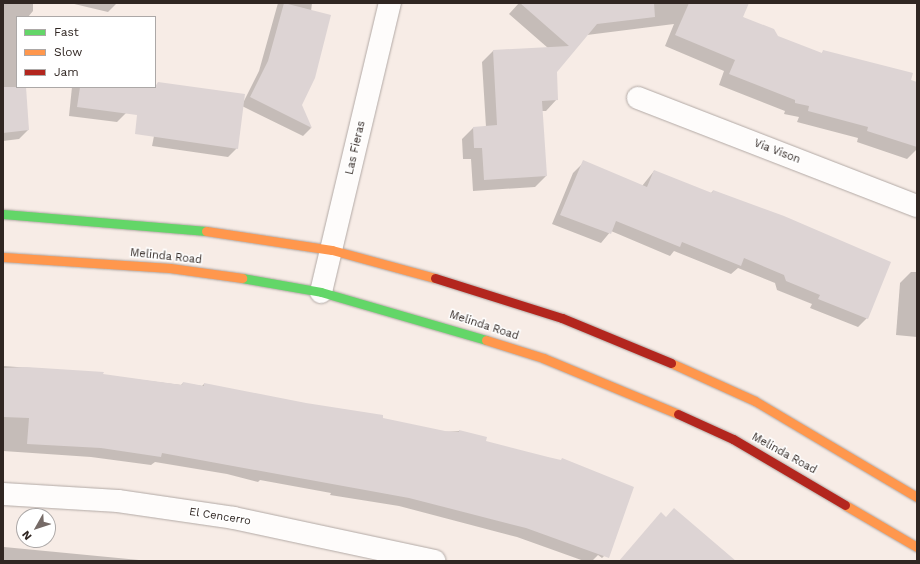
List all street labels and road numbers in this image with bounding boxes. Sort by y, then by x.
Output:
street label: Las Fieras [343,120,369,176]
street label: Via Vison [752,137,802,167]
street label: Melinda Road [129,247,203,267]
street label: Melinda Road [447,309,521,343]
street label: Melinda Road [749,431,819,477]
street label: El Cencerro [188,506,252,528]

